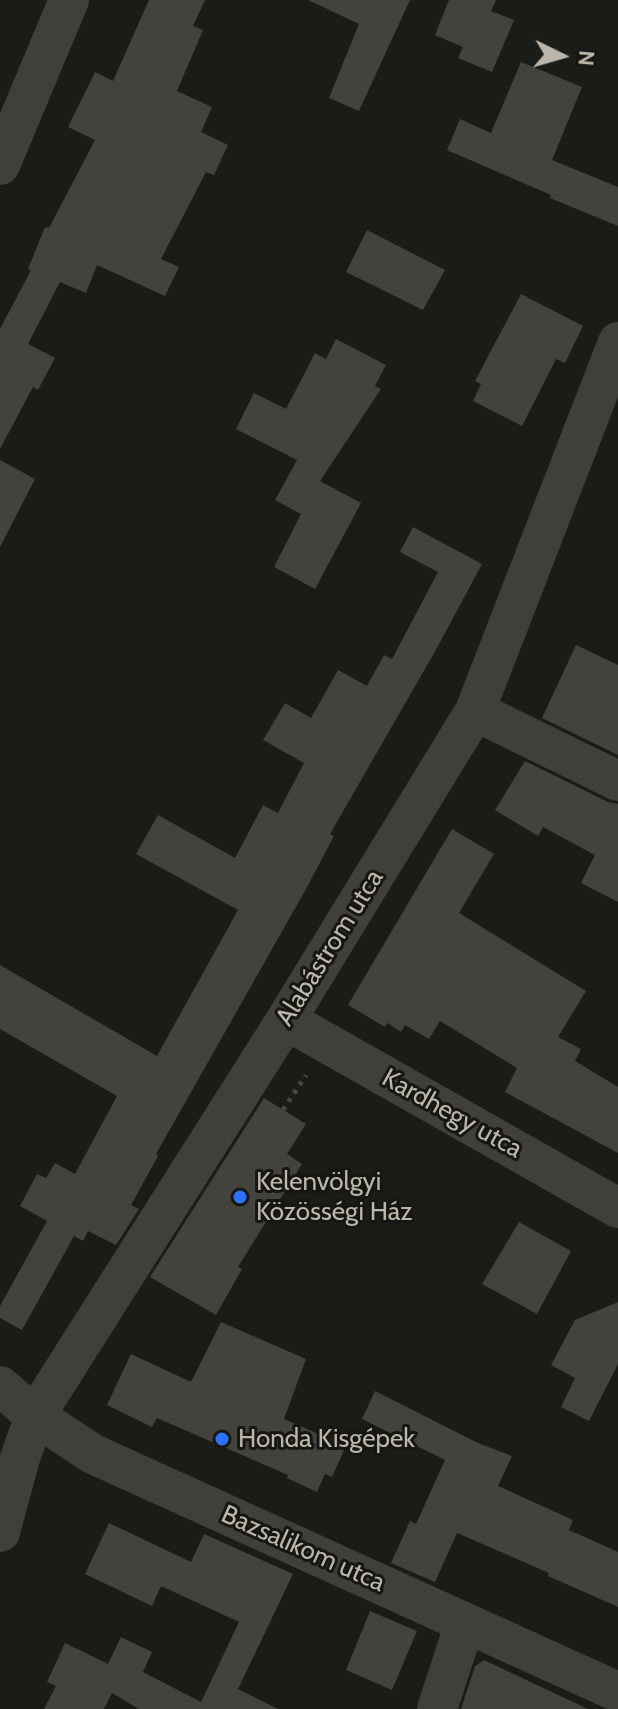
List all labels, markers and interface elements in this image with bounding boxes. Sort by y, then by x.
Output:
north arrow [522,16,602,96]
text: N [572,49,601,67]
street label: Alabástrom utca [270,864,390,1032]
street label: Kardhegy utca [376,1063,528,1165]
place label: Kelenvölgyi Közösségi Ház [256,1166,413,1228]
marker: Kelenvölgyi Közösségi Ház [231,1188,249,1206]
place label: Honda Kisgépek [238,1423,415,1455]
marker: Honda Kisgépek [213,1430,231,1448]
street label: Bazsalikom utca [216,1499,390,1599]

